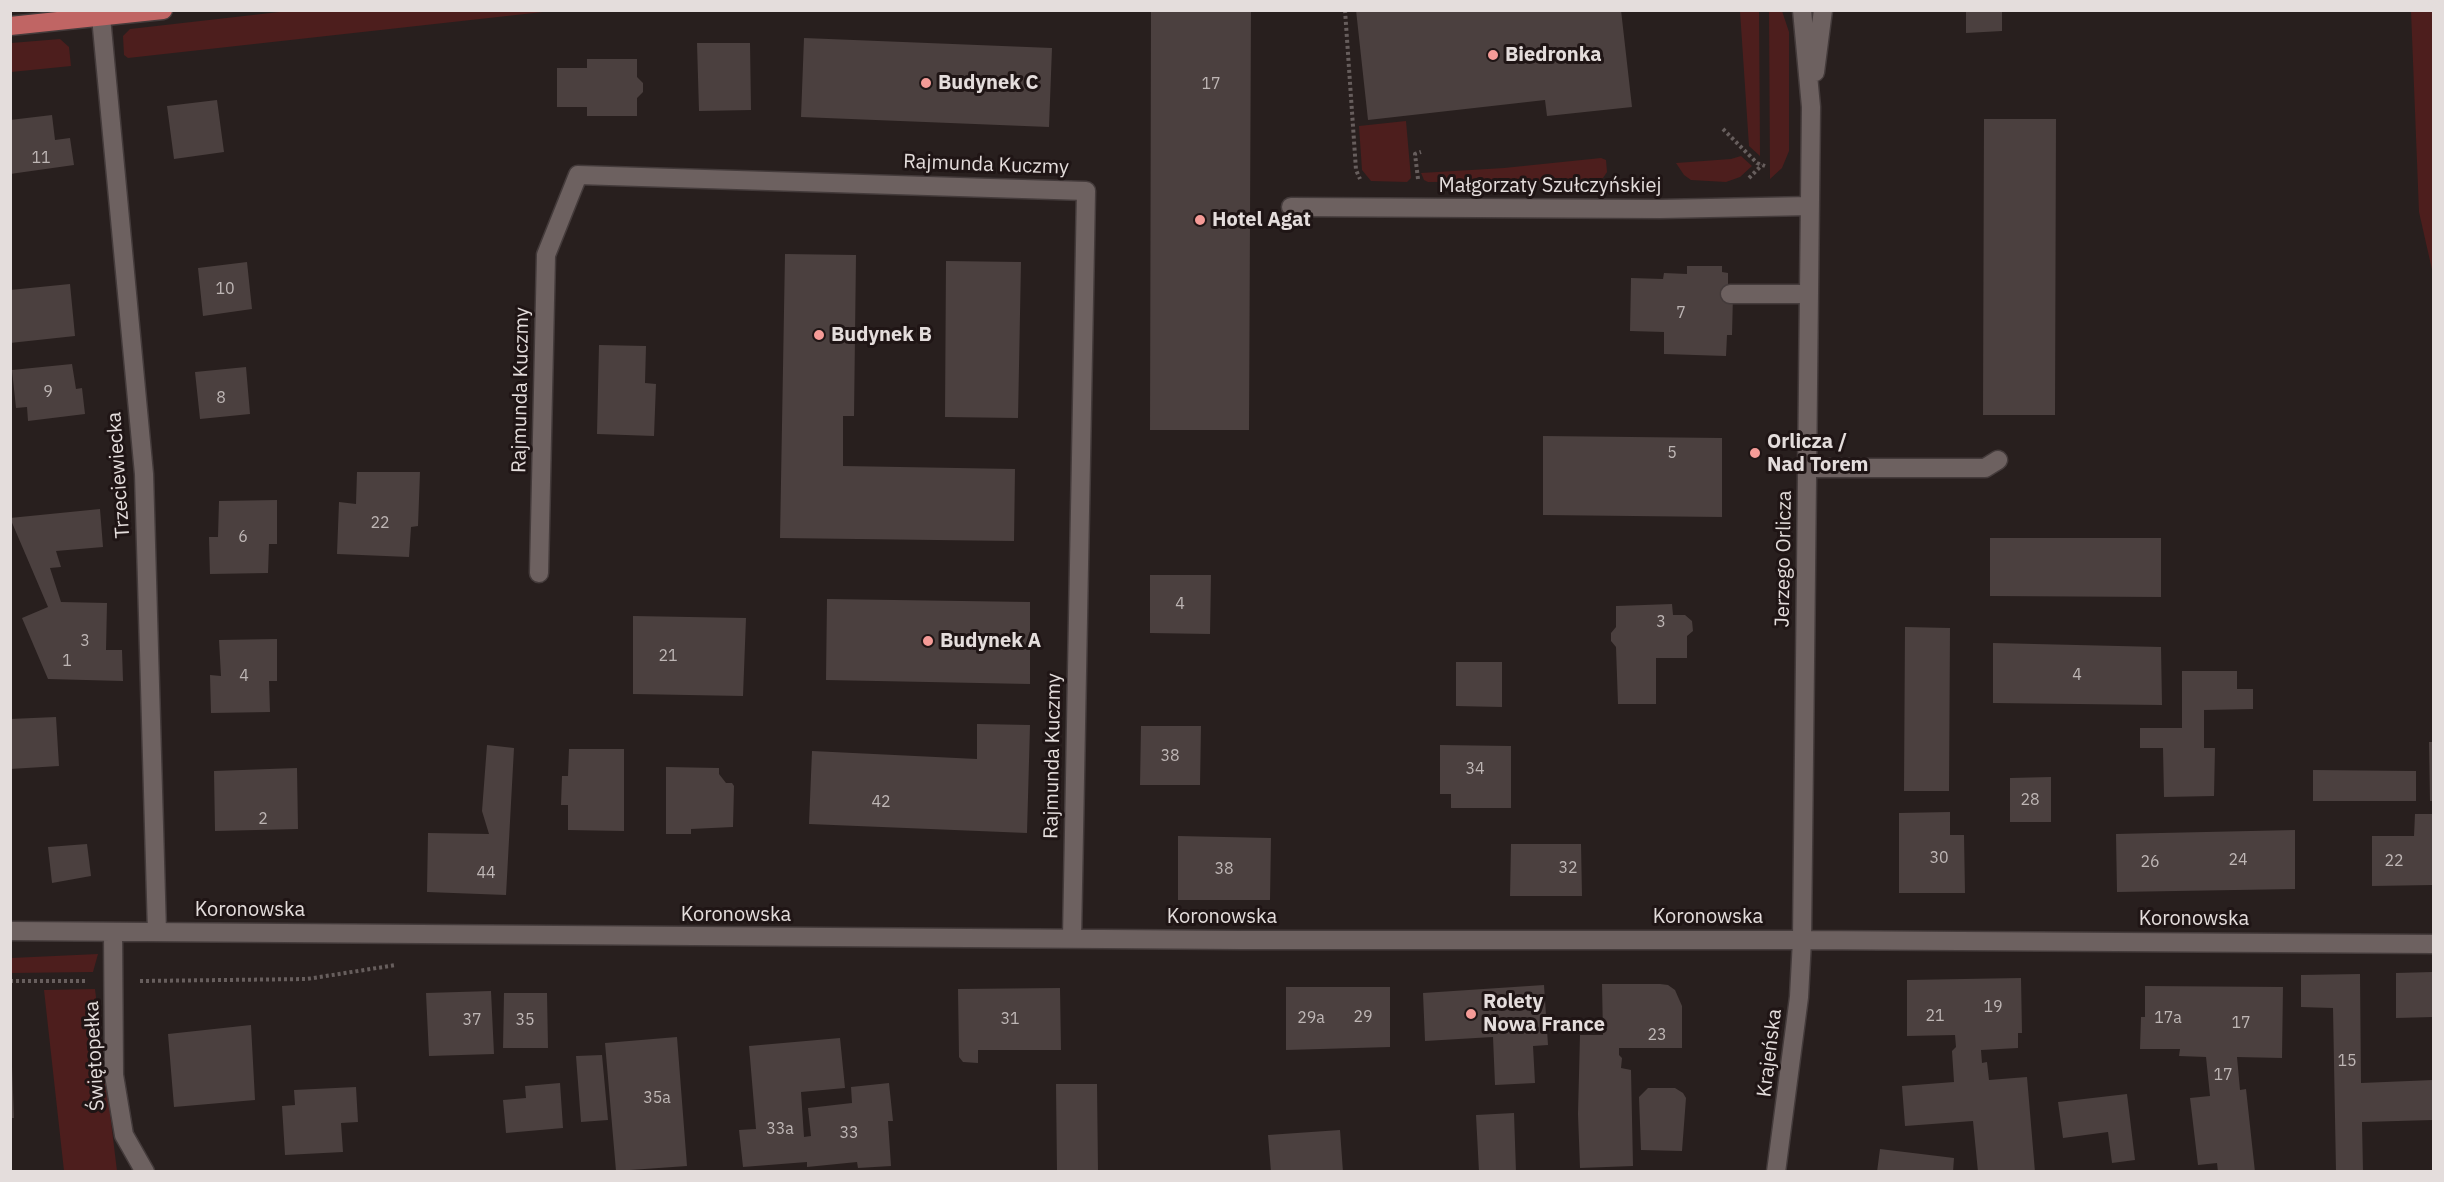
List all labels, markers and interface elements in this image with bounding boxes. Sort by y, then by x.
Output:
place label: Biedronka [1505,43,1602,67]
marker: Biedronka [1486,48,1500,62]
place label: Budynek C [938,71,1039,95]
house number: 17 [1201,74,1221,94]
marker: Budynek C [919,76,933,90]
house number: 11 [31,148,51,168]
street label: Rajmunda Kuczmy [903,150,1069,180]
street label: Małgorzaty Szułczyńskiej [1439,174,1661,198]
place label: Hotel Agat [1212,208,1311,232]
marker: Hotel Agat [1193,213,1207,227]
house number: 10 [215,279,235,299]
house number: 7 [1676,303,1686,323]
street label: Rajmunda Kuczmy [508,307,534,473]
place label: Budynek B [831,323,932,347]
marker: Budynek B [812,328,826,342]
house number: 9 [43,382,53,402]
house number: 8 [216,388,226,408]
street label: Trzeciewiecka [103,411,135,539]
place label: Orlicza / Nad Torem [1767,430,1868,477]
house number: 5 [1667,443,1677,463]
marker: Orlicza / Nad Torem [1748,446,1762,460]
street label: Jerzego Orlicza [1771,490,1797,628]
house number: 22 [370,513,390,533]
house number: 6 [238,527,248,547]
house number: 4 [1175,594,1185,614]
house number: 3 [1656,612,1666,632]
place label: Budynek A [940,629,1041,653]
house number: 3 [80,631,90,651]
marker: Budynek A [921,634,935,648]
house number: 21 [658,646,678,666]
house number: 1 [62,651,72,671]
house number: 4 [2072,665,2082,685]
house number: 4 [239,666,249,686]
street label: Rajmunda Kuczmy [1040,673,1066,839]
house number: 38 [1160,746,1180,766]
house number: 34 [1465,759,1485,779]
house number: 28 [2020,790,2040,810]
house number: 42 [871,792,891,812]
house number: 2 [258,809,268,829]
house number: 30 [1929,848,1949,868]
house number: 24 [2228,850,2248,870]
house number: 22 [2384,851,2404,871]
house number: 26 [2140,852,2160,872]
house number: 32 [1558,858,1578,878]
house number: 38 [1214,859,1234,879]
house number: 44 [476,863,496,883]
street label: Koronowska [195,898,305,922]
street label: Koronowska [681,903,791,927]
street label: Koronowska [1167,905,1277,929]
street label: Koronowska [1653,905,1763,929]
street label: Koronowska [2139,907,2249,931]
place label: Rolety Nowa France [1483,990,1605,1037]
house number: 19 [1983,997,2003,1017]
street label: Świętopełka [80,1000,110,1112]
house number: 21 [1925,1006,1945,1026]
house number: 29 [1353,1007,1373,1027]
marker: Rolety Nowa France [1464,1007,1478,1021]
house number: 29a [1297,1008,1325,1028]
street label: Krajeńska [1753,1008,1787,1098]
house number: 17a [2154,1008,2182,1028]
house number: 31 [1000,1009,1020,1029]
house number: 37 [462,1010,482,1030]
house number: 35 [515,1010,535,1030]
house number: 17 [2231,1013,2251,1033]
house number: 23 [1647,1025,1667,1045]
house number: 15 [2337,1051,2357,1071]
house number: 17 [2213,1065,2233,1085]
house number: 35a [643,1088,671,1108]
house number: 33a [766,1119,794,1139]
house number: 33 [839,1123,859,1143]

